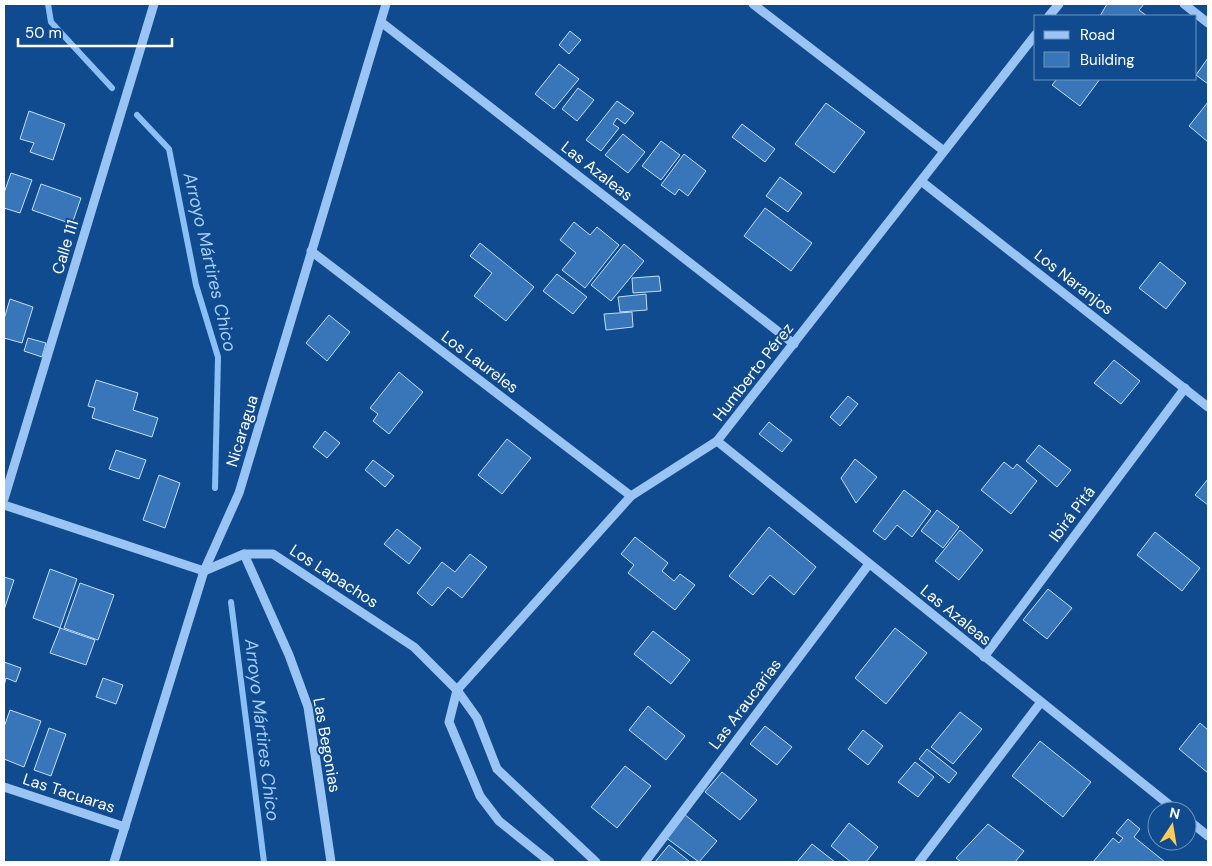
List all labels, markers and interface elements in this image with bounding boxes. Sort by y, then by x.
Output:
scale bar [18,15,171,47]
legend [1034,15,1197,80]
text: 50 m [25,23,62,43]
text: Road [1080,25,1115,45]
text: Building [1080,50,1135,70]
street label: Las Azaleas [557,136,637,206]
water label: Arroyo Mártires Chico [177,169,242,354]
street label: Calle 111 [47,217,83,277]
street label: Los Naranjos [1030,245,1118,319]
street label: Humberto Pérez [708,319,798,425]
street label: Los Laureles [437,326,523,398]
street label: Nicaragua [221,392,263,470]
street label: Ibirá Pitá [1044,482,1100,546]
street label: Los Lapachos [286,540,382,612]
street label: Las Azaleas [916,580,996,650]
water label: Arroyo Mártires Chico [239,637,285,822]
street label: Las Araucarias [704,654,786,754]
street label: Las Begonias [308,696,346,794]
street label: Las Tacuaras [20,768,118,818]
north arrow [1147,801,1197,851]
text: N [1168,803,1182,823]

